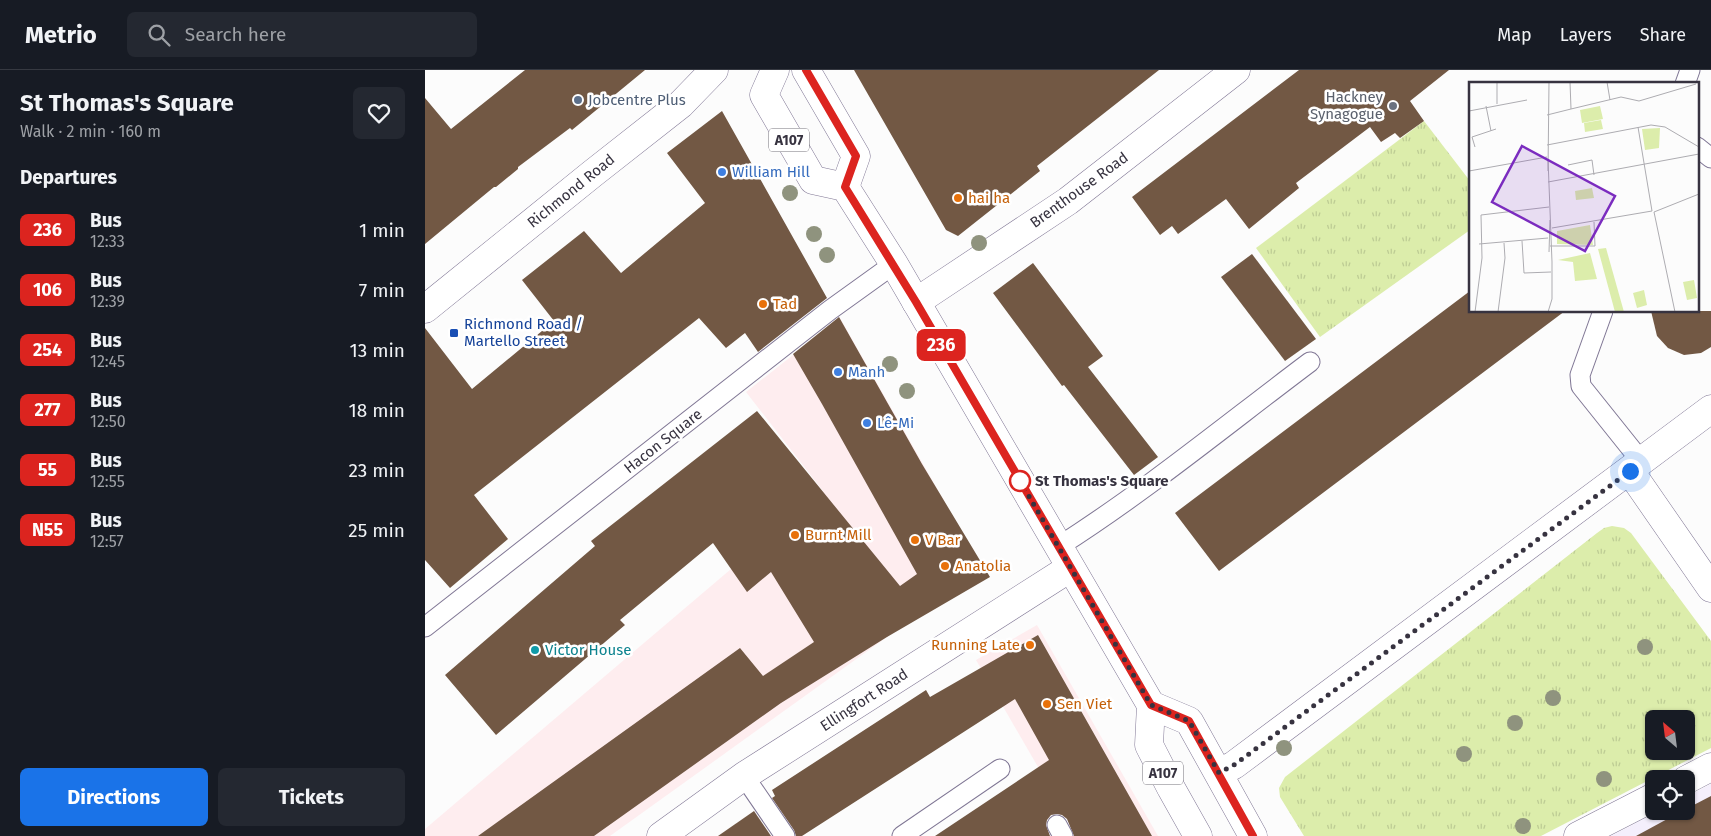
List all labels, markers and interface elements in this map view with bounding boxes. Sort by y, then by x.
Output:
search box [127,12,477,57]
text: Metrio [25,21,97,49]
icon: search [145,21,173,49]
text: Search here [185,23,286,46]
text: Map [1497,24,1532,46]
text: Layers [1560,24,1612,46]
text: Share [1640,24,1686,46]
inset map [1469,82,1699,312]
button: heart [353,87,405,139]
place label: Hackney Synagogue [1310,88,1384,123]
text: St Thomas's Square [20,89,234,117]
place label: Jobcentre Plus [588,91,686,109]
marker: Jobcentre Plus [572,94,584,106]
marker: Hackney Synagogue [1387,100,1399,112]
text: Walk · 2 min · 160 m [20,122,161,141]
road number: A107 [769,128,809,152]
street label: Brenthouse Road [1026,148,1132,232]
street label: Richmond Road [524,150,618,232]
place label: William Hill [732,163,810,181]
text: Departures [20,166,117,189]
marker: William Hill [716,166,728,178]
place label: hai ha [968,189,1010,207]
marker: hai ha [952,192,964,204]
text: Bus [90,209,122,232]
text: 236 [33,219,62,241]
text: 1 min [359,219,405,242]
text: 12:33 [90,232,125,251]
text: Bus [90,269,122,292]
text: 106 [33,279,62,301]
text: 7 min [359,279,405,302]
text: 12:39 [90,292,125,311]
place label: Tad [773,295,797,313]
marker: Tad [757,298,769,310]
place label: Richmond Road / Martello Street [464,315,583,350]
marker: Richmond Road / Martello Street [448,327,460,339]
text: Bus [90,329,122,352]
line badge: 236 [912,329,970,361]
text: 236 [927,334,955,356]
text: 254 [33,339,62,361]
text: 13 min [349,339,405,362]
text: 12:45 [90,352,125,371]
place label: Manh [848,363,885,381]
marker: Manh [832,366,844,378]
text: Bus [90,389,122,412]
text: 277 [35,399,60,421]
text: 18 min [348,399,405,422]
street label: Hacon Square [620,405,706,477]
text: 12:50 [90,412,126,431]
place label: Lê-Mi [877,414,914,432]
marker: Lê-Mi [861,417,873,429]
text: Bus [90,449,122,472]
text: 55 [38,459,57,481]
text: 23 min [348,459,405,482]
your location [1618,459,1643,484]
marker: St Thomas's Square [1009,470,1031,492]
text: 12:55 [90,472,125,491]
place label: St Thomas's Square [1035,472,1169,490]
text: Bus [90,509,122,532]
text: N55 [32,519,63,541]
text: 25 min [348,519,405,542]
place label: Burnt Mill [805,526,872,544]
marker: Burnt Mill [789,529,801,541]
place label: V Bar [925,531,961,549]
text: 12:57 [90,532,124,551]
marker: V Bar [909,534,921,546]
place label: Anatolia [955,557,1011,575]
marker: Anatolia [939,560,951,572]
place label: Running Late [931,636,1020,654]
marker: Running Late [1024,639,1036,651]
place label: Victor House [545,641,631,659]
marker: Victor House [529,644,541,656]
street label: Ellingfort Road [817,665,911,735]
place label: Sen Viet [1057,695,1113,713]
marker: Sen Viet [1041,698,1053,710]
north arrow [1645,710,1695,760]
map controls [1645,710,1695,820]
road number: A107 [1143,761,1183,784]
button: Directions [20,768,208,826]
button: Tickets [218,768,405,826]
button: locate [1645,770,1695,820]

